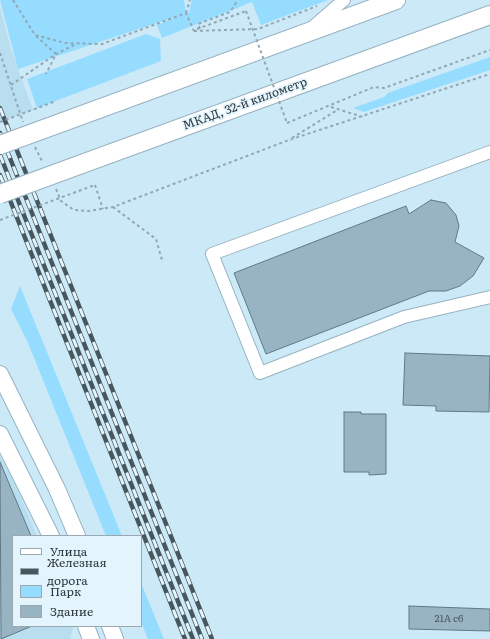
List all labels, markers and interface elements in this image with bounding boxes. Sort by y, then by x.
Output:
street label: МКАД, 32-й километр [181,75,309,133]
legend [12,535,142,627]
text: Улица [50,542,87,560]
text: Железная дорога [47,553,107,589]
text: Парк [50,582,81,600]
text: Здание [50,602,93,620]
house number: 21А с6 [435,613,463,625]

